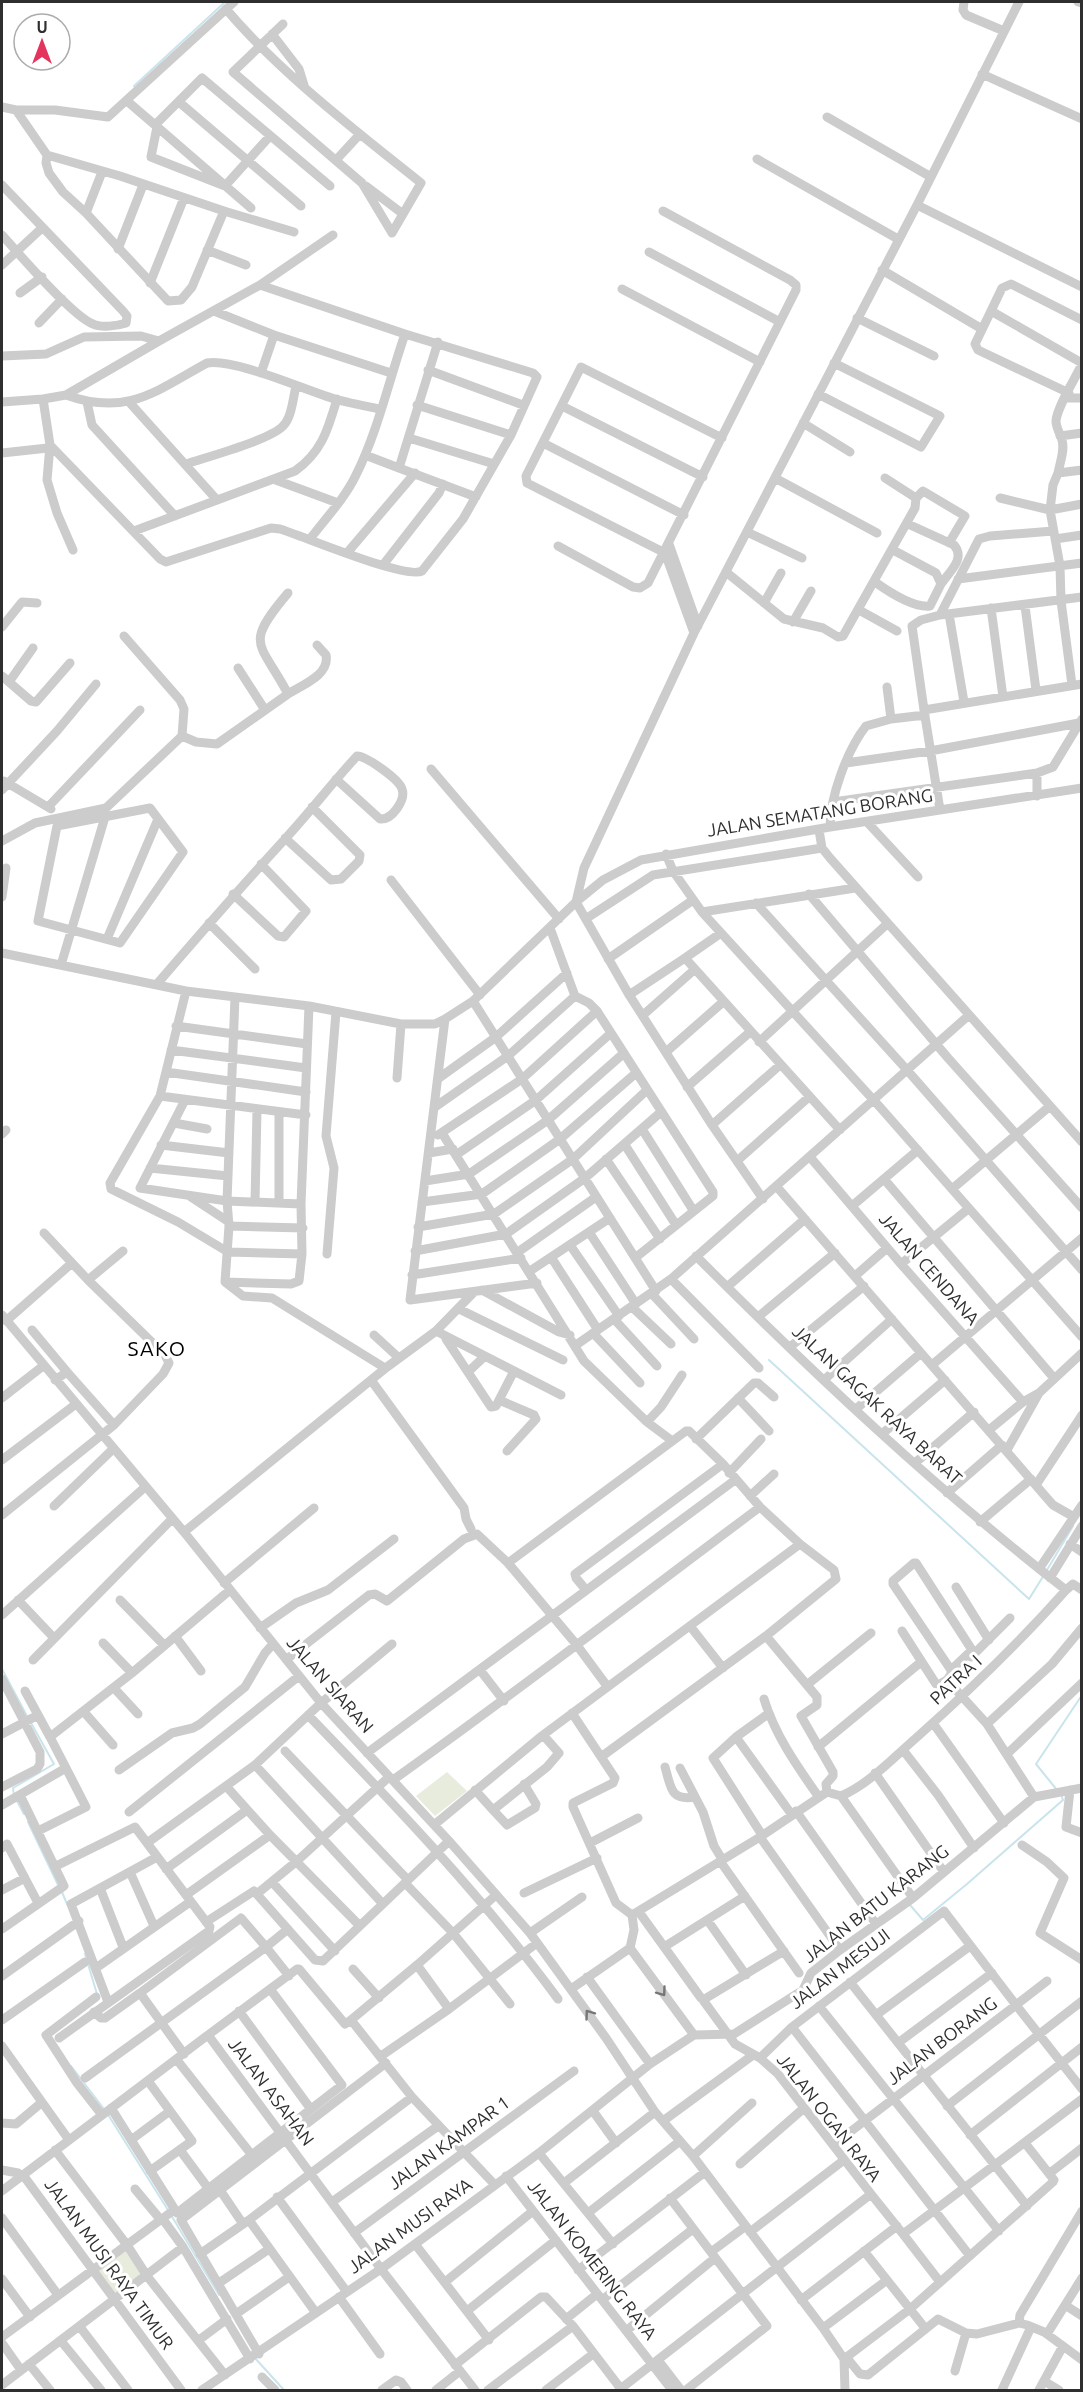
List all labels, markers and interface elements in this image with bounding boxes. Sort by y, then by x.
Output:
north arrow [12,12,72,72]
text: U [36,18,48,36]
street label: JALAN SEMATANG BORANG [706,784,934,840]
street label: JALAN CENDANA [876,1208,984,1329]
street label: JALAN GAGAK RAYA BARAT [789,1321,966,1488]
district label: SAKO [127,1336,187,1360]
street label: JALAN SIARAN [284,1632,378,1737]
street label: PATRA I [925,1651,985,1708]
street label: JALAN BATU KARANG [799,1840,952,1966]
street label: JALAN MESUJI [786,1924,893,2012]
one-way arrow [655,1985,666,1996]
street label: JALAN BORANG [882,1992,1000,2088]
one-way arrow [585,2009,596,2020]
street label: JALAN ASAHAN [225,2034,319,2149]
street label: JALAN OGAN RAYA [774,2050,886,2185]
street label: JALAN KAMPAR 1 [384,2091,513,2193]
street label: JALAN MUSI RAYA [344,2173,475,2277]
street label: JALAN MUSI RAYA TIMUR [41,2174,178,2353]
street label: JALAN KOMERING RAYA [524,2176,661,2343]

